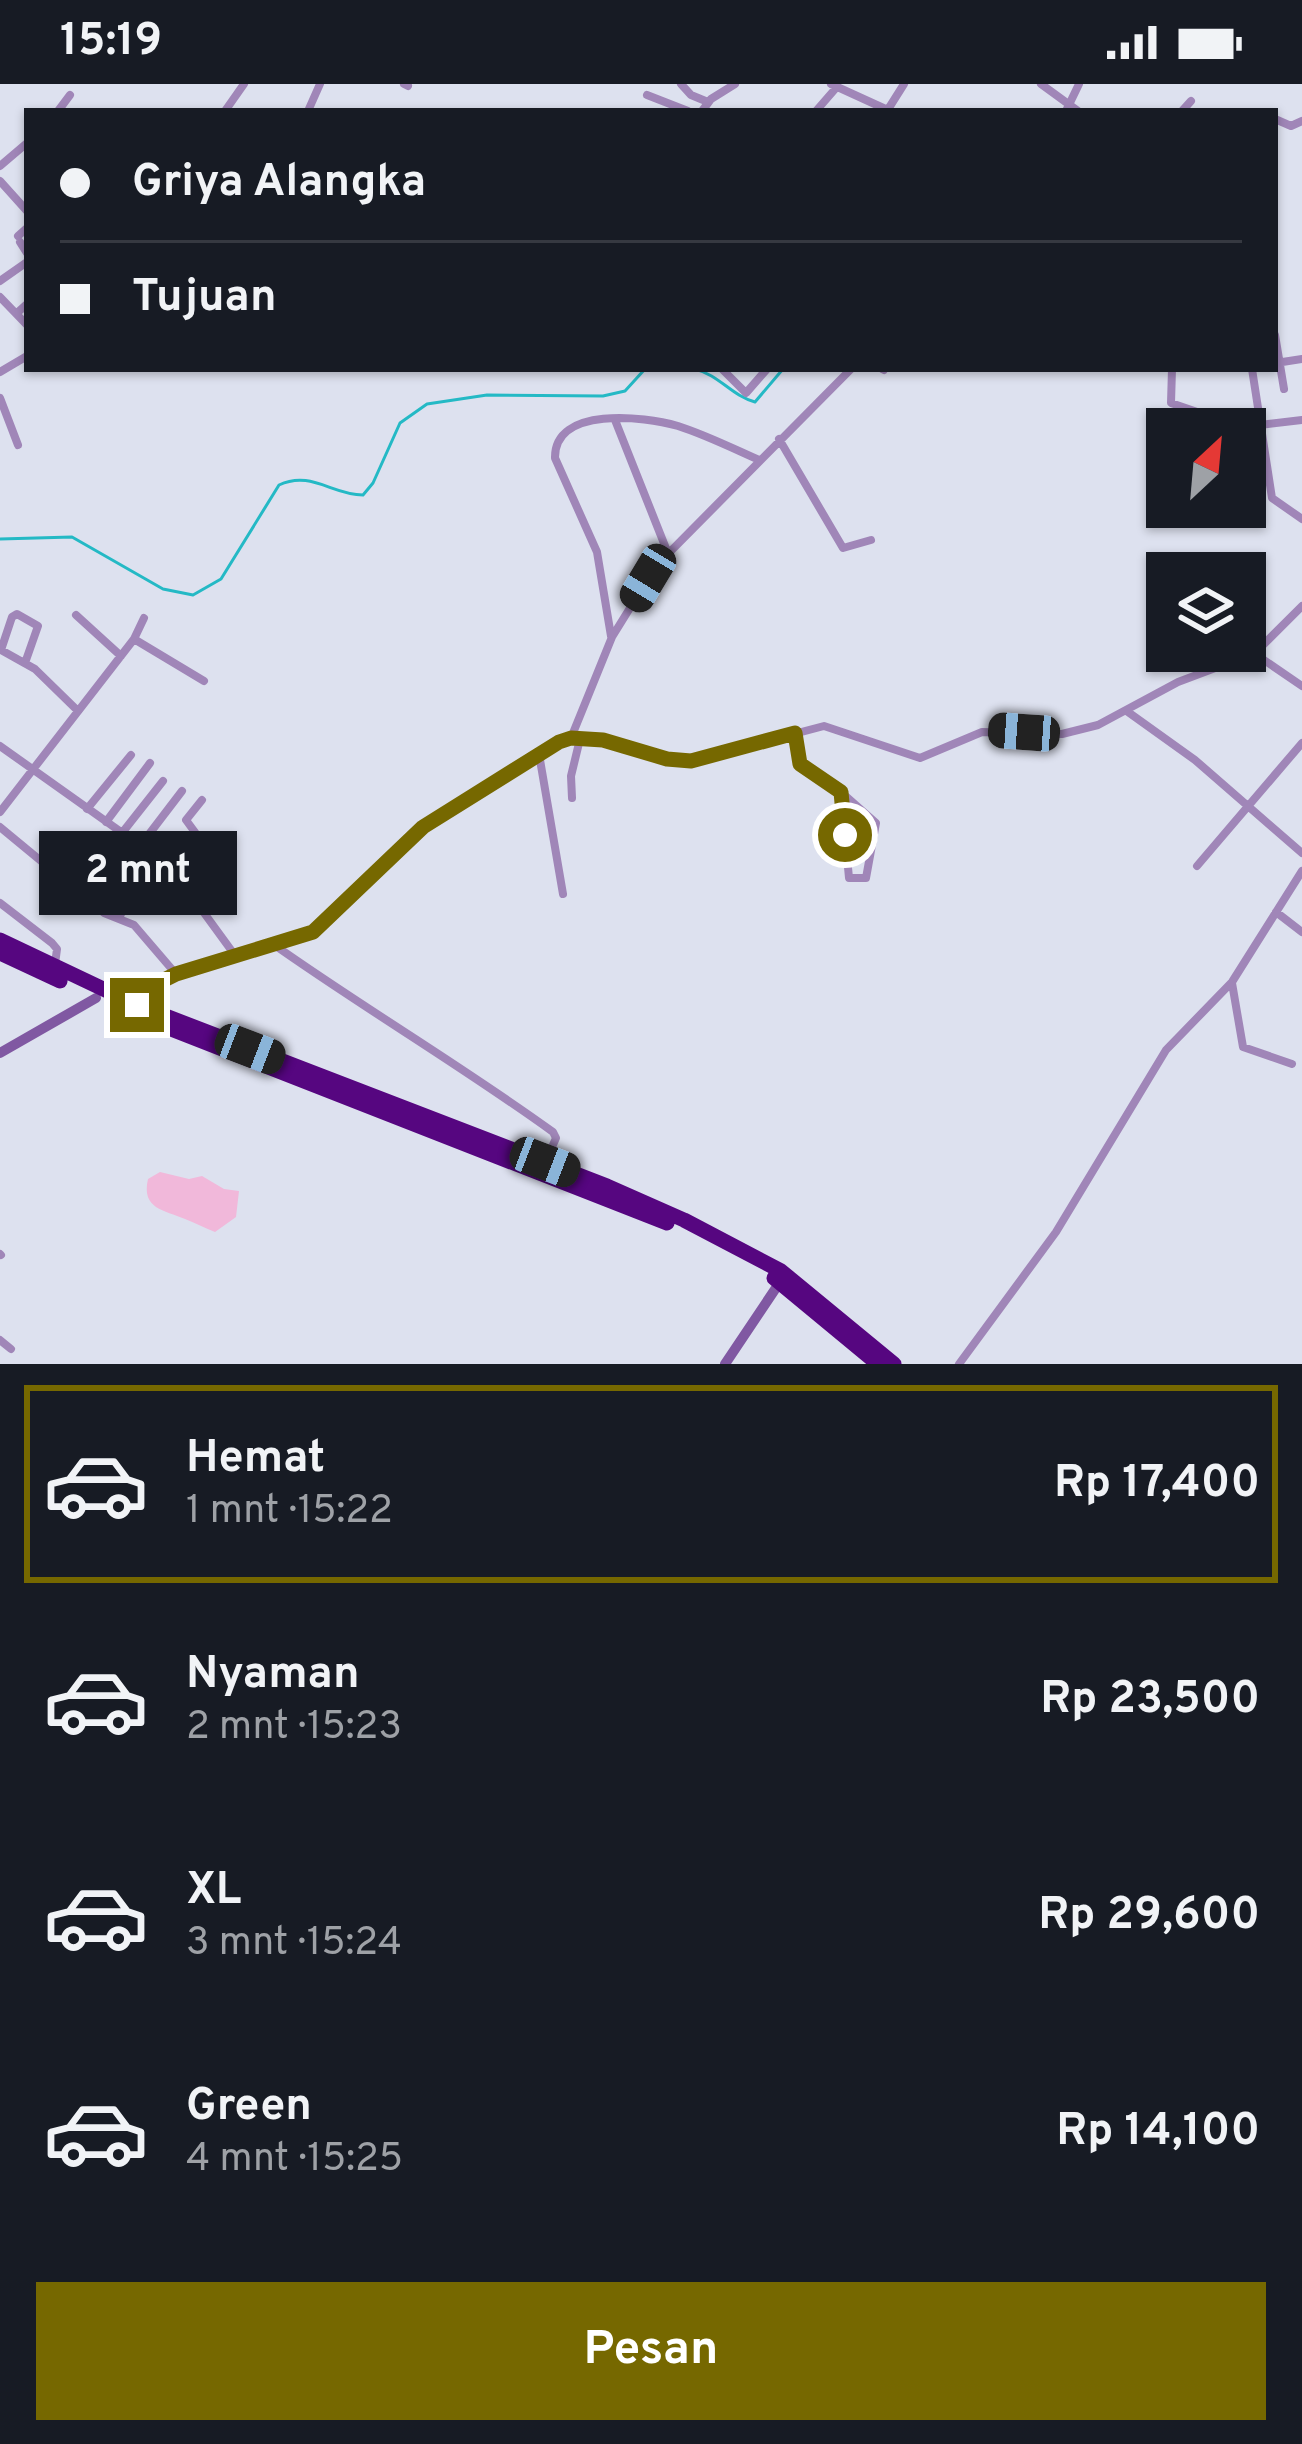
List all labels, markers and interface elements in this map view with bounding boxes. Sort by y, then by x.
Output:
text: 15:19 [60,14,162,71]
text: Griya Alangka [132,155,426,212]
text: Tujuan [132,270,277,327]
north arrow [1146,408,1266,528]
map controls [1146,408,1266,672]
car [614,538,682,618]
button: layers [1146,552,1266,672]
car [987,712,1061,752]
route start [818,808,872,862]
callout: 2 mnt [38,831,236,915]
text: 2 mnt [85,848,191,897]
route end [110,978,164,1032]
car [210,1019,290,1079]
car [505,1132,585,1192]
icon: car [42,1430,150,1538]
text: Hemat [186,1431,325,1488]
text: Rp 17,400 [1054,1456,1260,1513]
text: 1 mnt · 15:22 [186,1488,393,1537]
icon: car [42,1646,150,1754]
text: Nyaman [186,1647,360,1704]
text: Rp 23,500 [1040,1672,1260,1729]
text: 2 mnt · 15:23 [186,1704,402,1753]
icon: car [42,1862,150,1970]
text: XL [186,1863,241,1920]
text: Rp 29,600 [1038,1888,1260,1945]
text: 3 mnt · 15:24 [186,1920,402,1969]
icon: car [42,2078,150,2186]
text: Green [186,2079,312,2136]
text: Rp 14,100 [1056,2104,1260,2161]
text: 4 mnt · 15:25 [186,2136,403,2185]
button: Pesan [36,2282,1266,2420]

